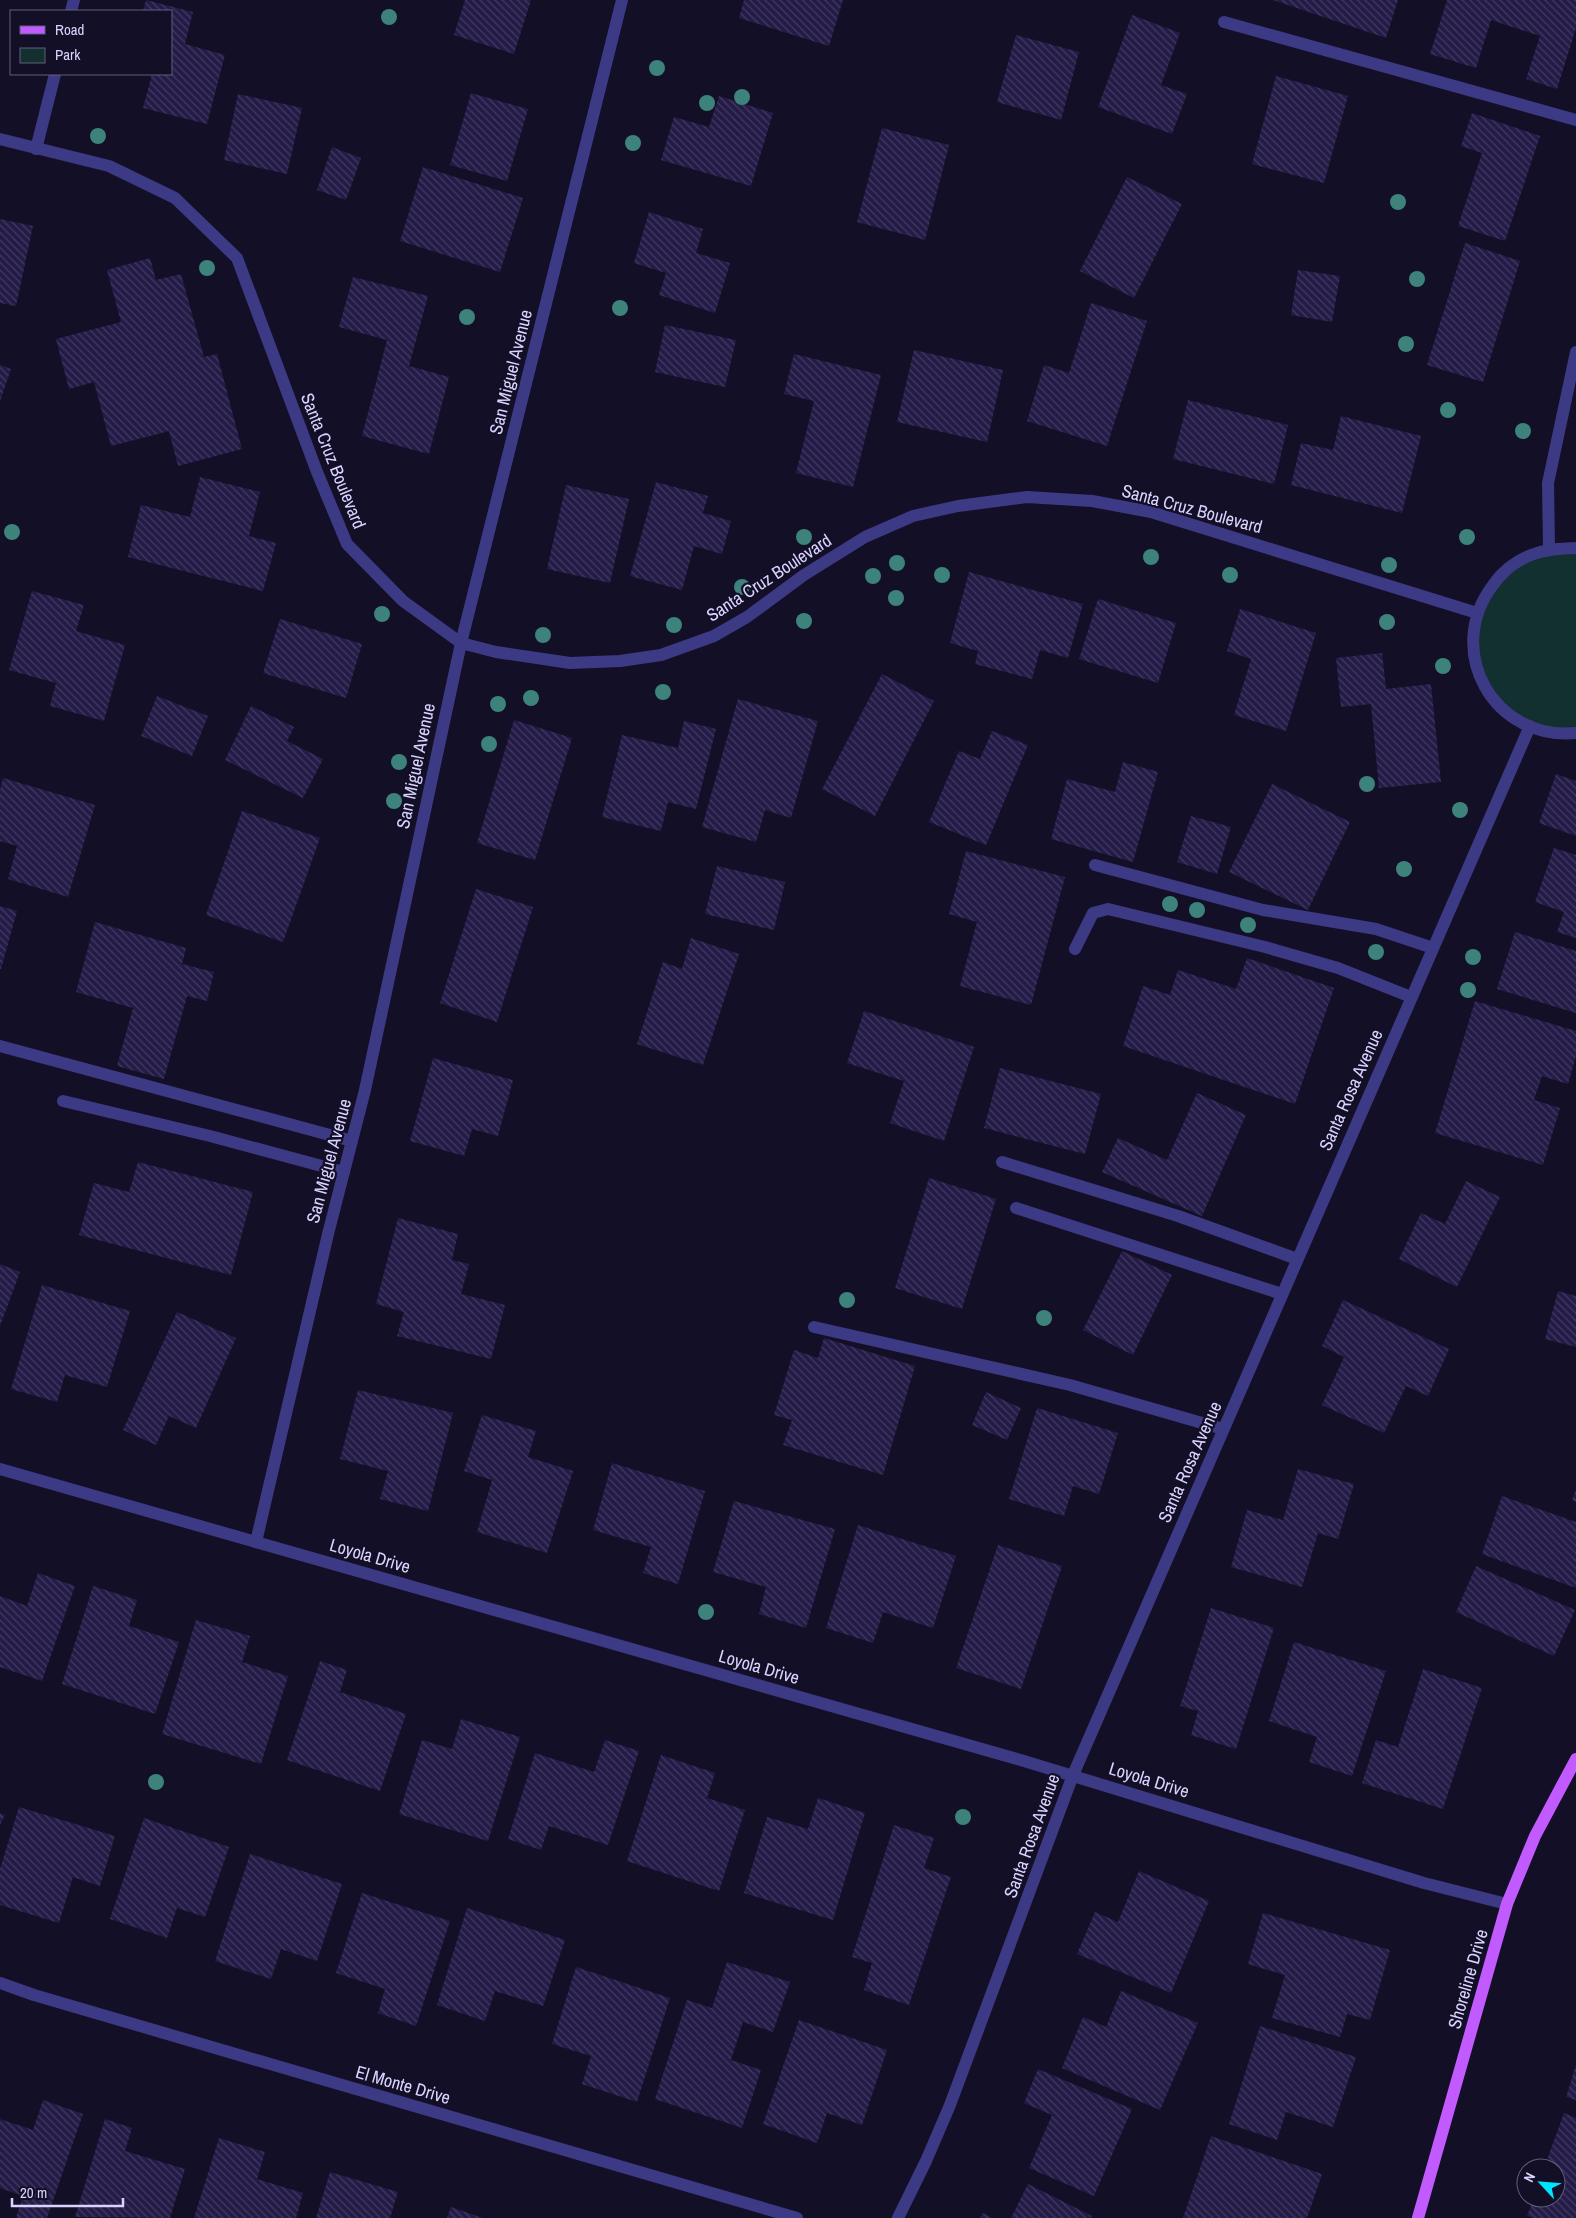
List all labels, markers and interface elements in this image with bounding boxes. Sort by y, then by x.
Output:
legend [10,10,172,75]
text: Road [55,19,84,40]
text: Park [55,44,81,65]
street label: San Miguel Avenue [483,307,538,437]
street label: Santa Cruz Boulevard [295,389,372,532]
street label: Santa Cruz Boulevard [1119,478,1265,539]
street label: Santa Cruz Boulevard [701,528,836,627]
street label: San Miguel Avenue [390,701,441,831]
street label: Santa Rosa Avenue [1313,1025,1388,1154]
street label: San Miguel Avenue [300,1096,357,1226]
street label: Santa Rosa Avenue [1152,1397,1227,1526]
street label: Loyola Drive [327,1532,413,1579]
street label: Loyola Drive [716,1643,802,1690]
street label: Loyola Drive [1106,1755,1192,1804]
street label: Santa Rosa Avenue [998,1770,1066,1901]
street label: Shoreline Drive [1441,1926,1494,2032]
street label: El Monte Drive [353,2059,454,2110]
north arrow [1516,2158,1566,2208]
text: N [1519,2170,1539,2185]
scale bar [12,2176,124,2208]
text: 20 m [20,2182,47,2203]

